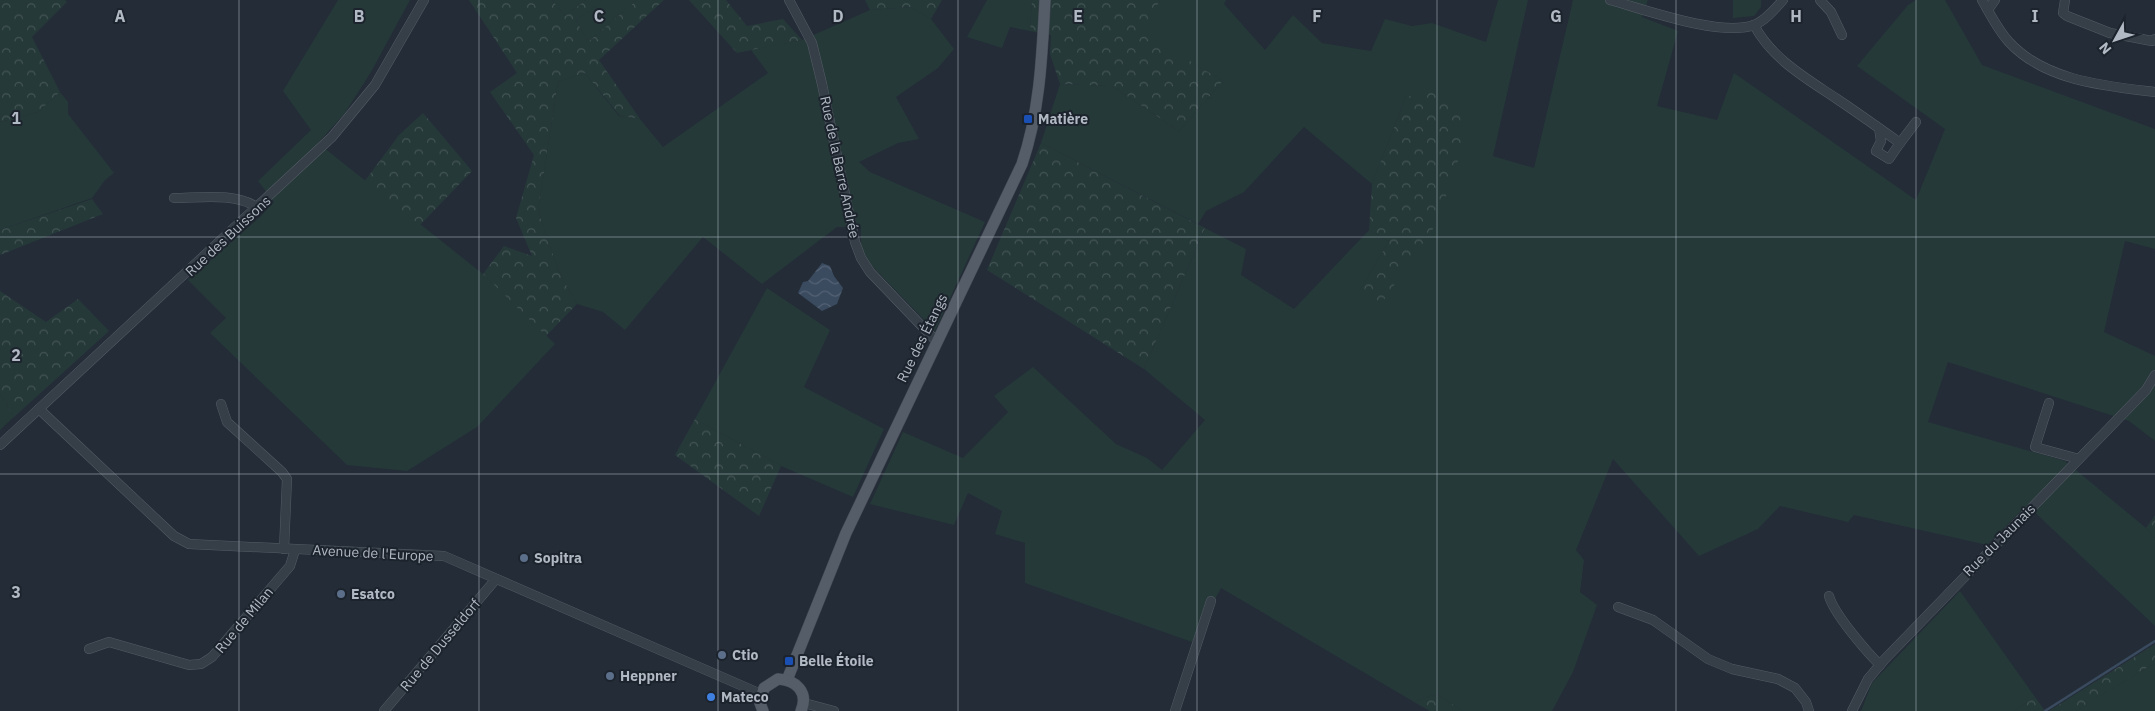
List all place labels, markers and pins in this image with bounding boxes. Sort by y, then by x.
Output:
place label: Matière [1038,110,1088,128]
marker: Matière [1022,113,1034,125]
place label: Sopitra [534,549,582,567]
marker: Sopitra [518,552,530,564]
place label: Esatco [351,585,395,603]
marker: Esatco [335,588,347,600]
place label: Ctio [732,646,758,664]
marker: Ctio [716,649,728,661]
place label: Belle Étoile [799,651,874,670]
marker: Belle Étoile [783,655,795,667]
place label: Heppner [620,667,677,685]
marker: Heppner [604,670,616,682]
place label: Mateco [721,688,769,706]
marker: Mateco [705,691,717,703]

